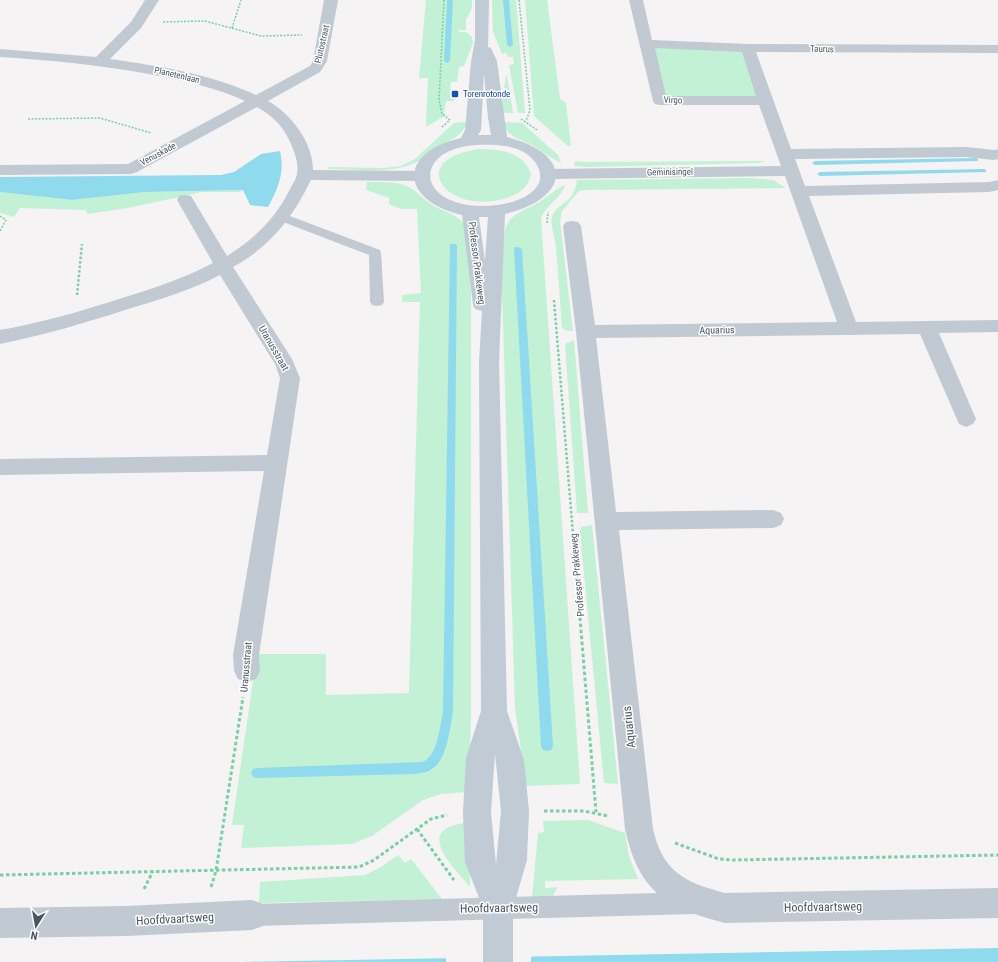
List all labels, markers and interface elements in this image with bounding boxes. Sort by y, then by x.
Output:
street label: Plutostraat [313,23,331,64]
street label: Taurus [810,44,834,54]
street label: Planetenlaan [153,65,201,85]
marker: Torenrotonde [450,89,460,99]
place label: Torenrotonde [463,89,510,99]
street label: Virgo [663,95,683,105]
street label: Venuskade [138,140,178,168]
street label: Geminisingel [647,167,693,177]
street label: Professor Prakkeweg [466,221,488,305]
street label: Uranusstraat [257,323,291,373]
street label: Aquarius [699,324,735,336]
street label: Professor Prakkeweg [568,533,586,617]
street label: Uranusstraat [238,641,254,693]
street label: Aquarius [620,705,638,749]
street label: Hoofdvaartsweg [784,899,862,915]
street label: Hoofdvaartsweg [460,900,538,916]
north arrow [16,906,56,946]
street label: Hoofdvaartsweg [136,910,214,928]
text: N [29,928,39,942]

